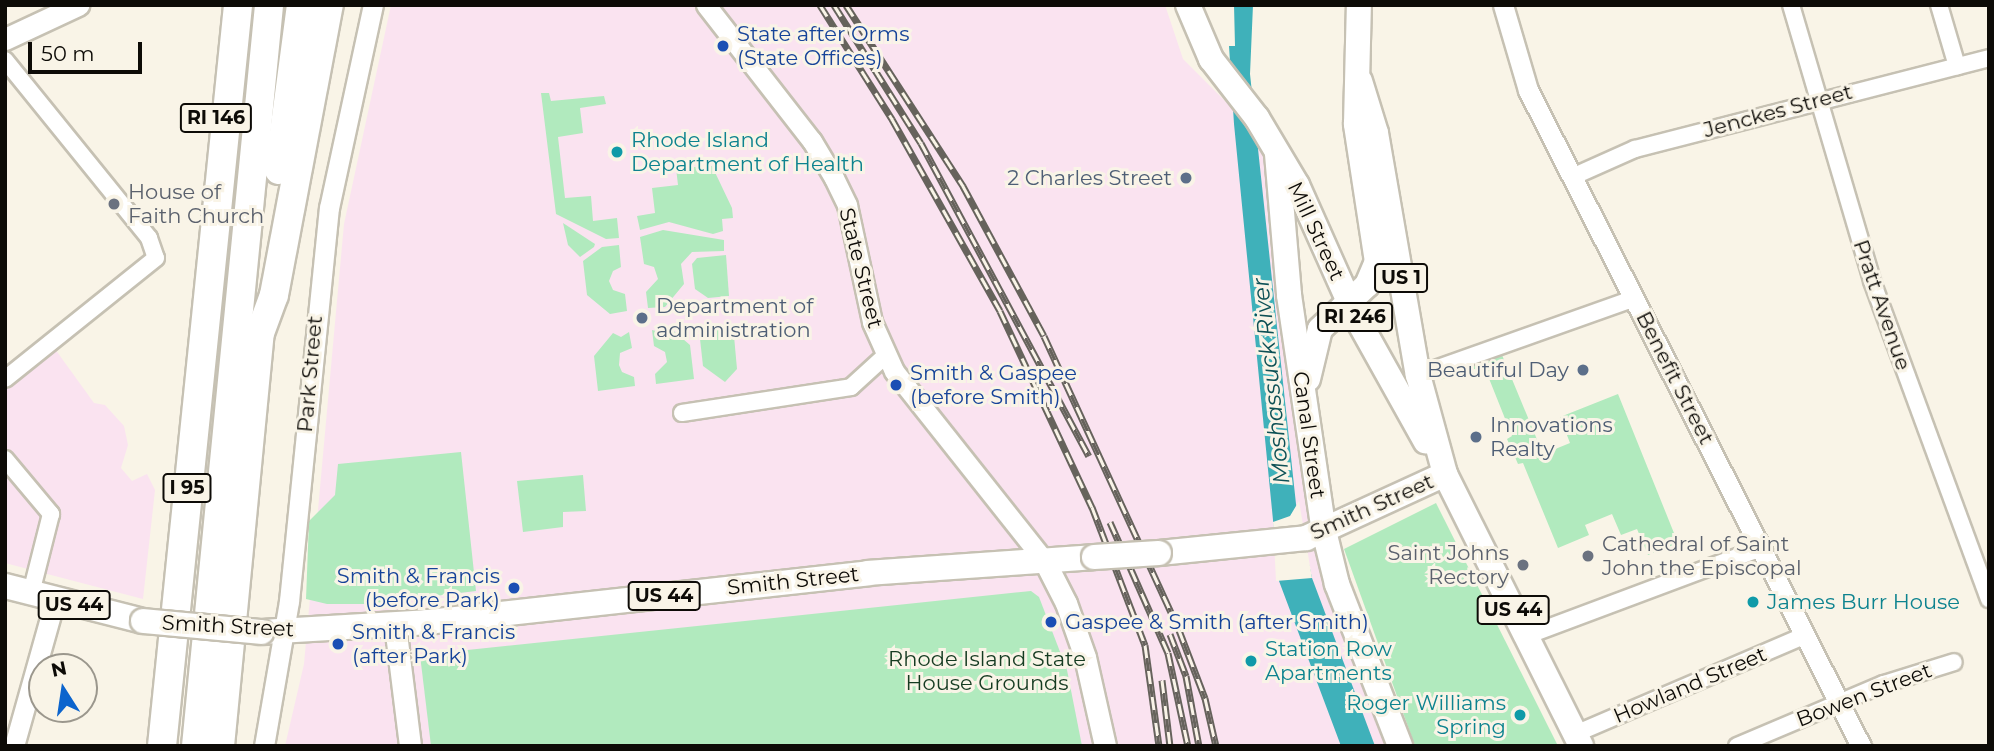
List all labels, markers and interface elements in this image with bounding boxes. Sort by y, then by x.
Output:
place label: State after Orms (State Offices) [737,21,909,71]
scale bar [32,28,145,72]
marker: State after Orms (State Offices) [715,38,731,54]
text: 50 m [41,41,95,66]
street label: Jenckes Street [1701,79,1855,143]
road number: RI 146 [179,102,253,134]
place label: Rhode Island Department of Health [631,127,864,177]
marker: Rhode Island Department of Health [609,144,625,160]
place label: 2 Charles Street [1007,165,1172,191]
marker: 2 Charles Street [1178,170,1194,186]
street label: Mill Street [1282,178,1350,284]
place label: House of Faith Church [128,179,264,229]
marker: House of Faith Church [106,196,122,212]
street label: State Street [834,205,888,331]
street label: Pratt Avenue [1848,237,1916,373]
road number: US 1 [1373,262,1429,294]
water label: Moshassuck River [1246,277,1296,485]
place label: Department of administration [656,293,813,343]
road number: RI 246 [1316,302,1394,332]
street label: Benefit Street [1631,307,1719,449]
marker: Department of administration [634,310,650,326]
street label: Park Street [292,315,328,433]
place label: Beautiful Day [1427,357,1569,383]
place label: Smith & Gaspee (before Smith) [910,360,1077,410]
marker: Beautiful Day [1575,362,1591,378]
street label: Canal Street [1288,370,1330,500]
marker: Smith & Gaspee (before Smith) [888,377,904,393]
place label: Innovations Realty [1490,412,1613,462]
marker: Innovations Realty [1468,429,1484,445]
street label: Smith Street [1306,469,1438,545]
road number: I 95 [161,472,213,503]
place label: Cathedral of Saint John the Episcopal [1602,531,1802,581]
place label: Saint Johns Rectory [1387,540,1509,590]
marker: Cathedral of Saint John the Episcopal [1580,548,1596,564]
marker: Saint Johns Rectory [1515,557,1531,573]
street label: Smith Street [726,562,860,600]
place label: Smith & Francis (before Park) [337,563,500,613]
marker: Smith & Francis (before Park) [506,580,522,596]
road number: US 44 [627,580,701,611]
place label: James Burr House [1767,589,1960,615]
road number: US 44 [37,590,111,620]
road number: US 44 [1476,594,1550,625]
marker: James Burr House [1745,594,1761,610]
place label: Gaspee & Smith (after Smith) [1065,609,1369,635]
street label: Smith Street [161,610,295,642]
marker: Gaspee & Smith (after Smith) [1043,614,1059,630]
place label: Smith & Francis (after Park) [352,619,515,669]
marker: Smith & Francis (after Park) [330,636,346,652]
place label: Station Row Apartments [1265,636,1392,686]
street label: Howland Street [1610,641,1770,729]
park label: Rhode Island State House Grounds [888,646,1086,696]
north arrow [28,653,98,723]
marker: Station Row Apartments [1243,653,1259,669]
text: N [49,656,69,682]
street label: Bowen Street [1793,658,1935,732]
place label: Roger Williams Spring [1346,690,1506,740]
marker: Roger Williams Spring [1512,707,1528,723]

